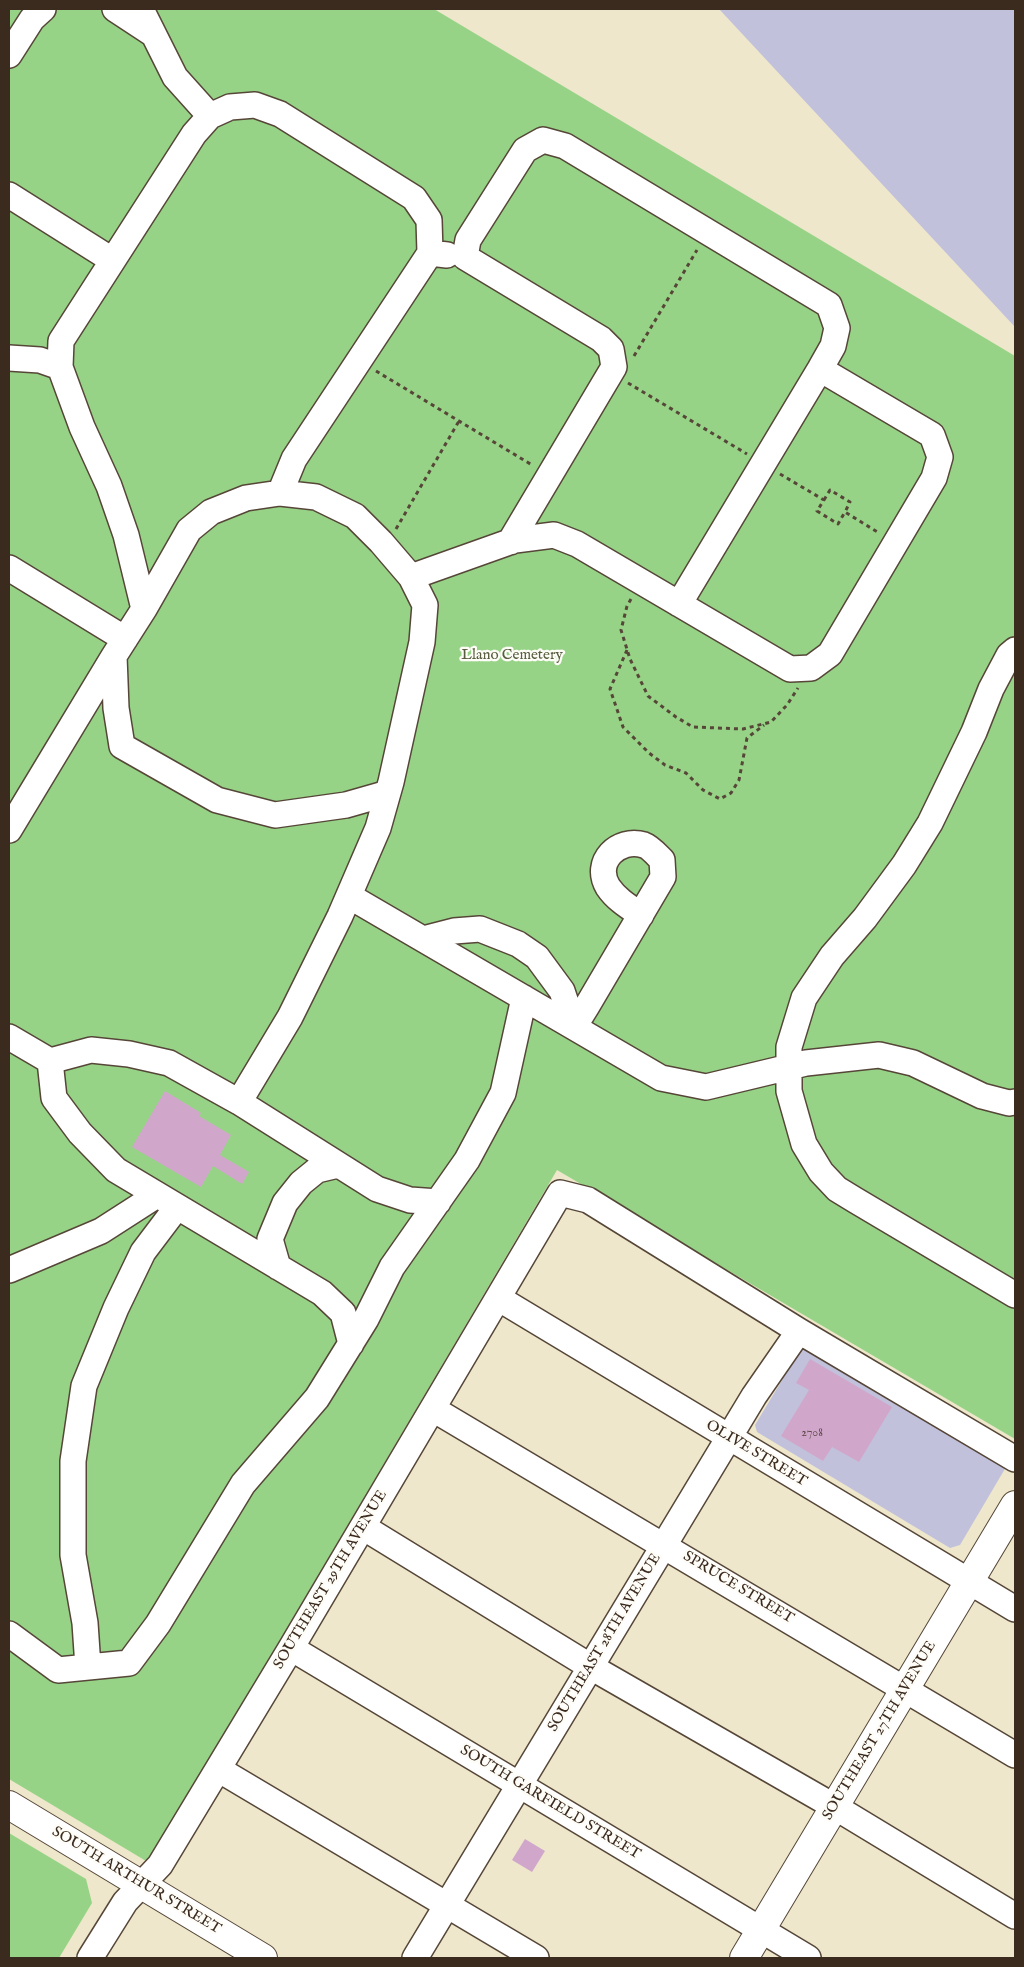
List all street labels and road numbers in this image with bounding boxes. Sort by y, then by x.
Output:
street label: OLIVE STREET [702,1417,810,1491]
street label: SOUTHEAST 29TH AVENUE [270,1487,392,1673]
street label: SPRUCE STREET [679,1548,797,1628]
street label: SOUTHEAST 28TH AVENUE [545,1551,665,1735]
street label: SOUTHEAST 27TH AVENUE [819,1638,941,1824]
street label: SOUTH GARFIELD STREET [457,1742,643,1864]
street label: SOUTH ARTHUR STREET [48,1823,224,1939]

